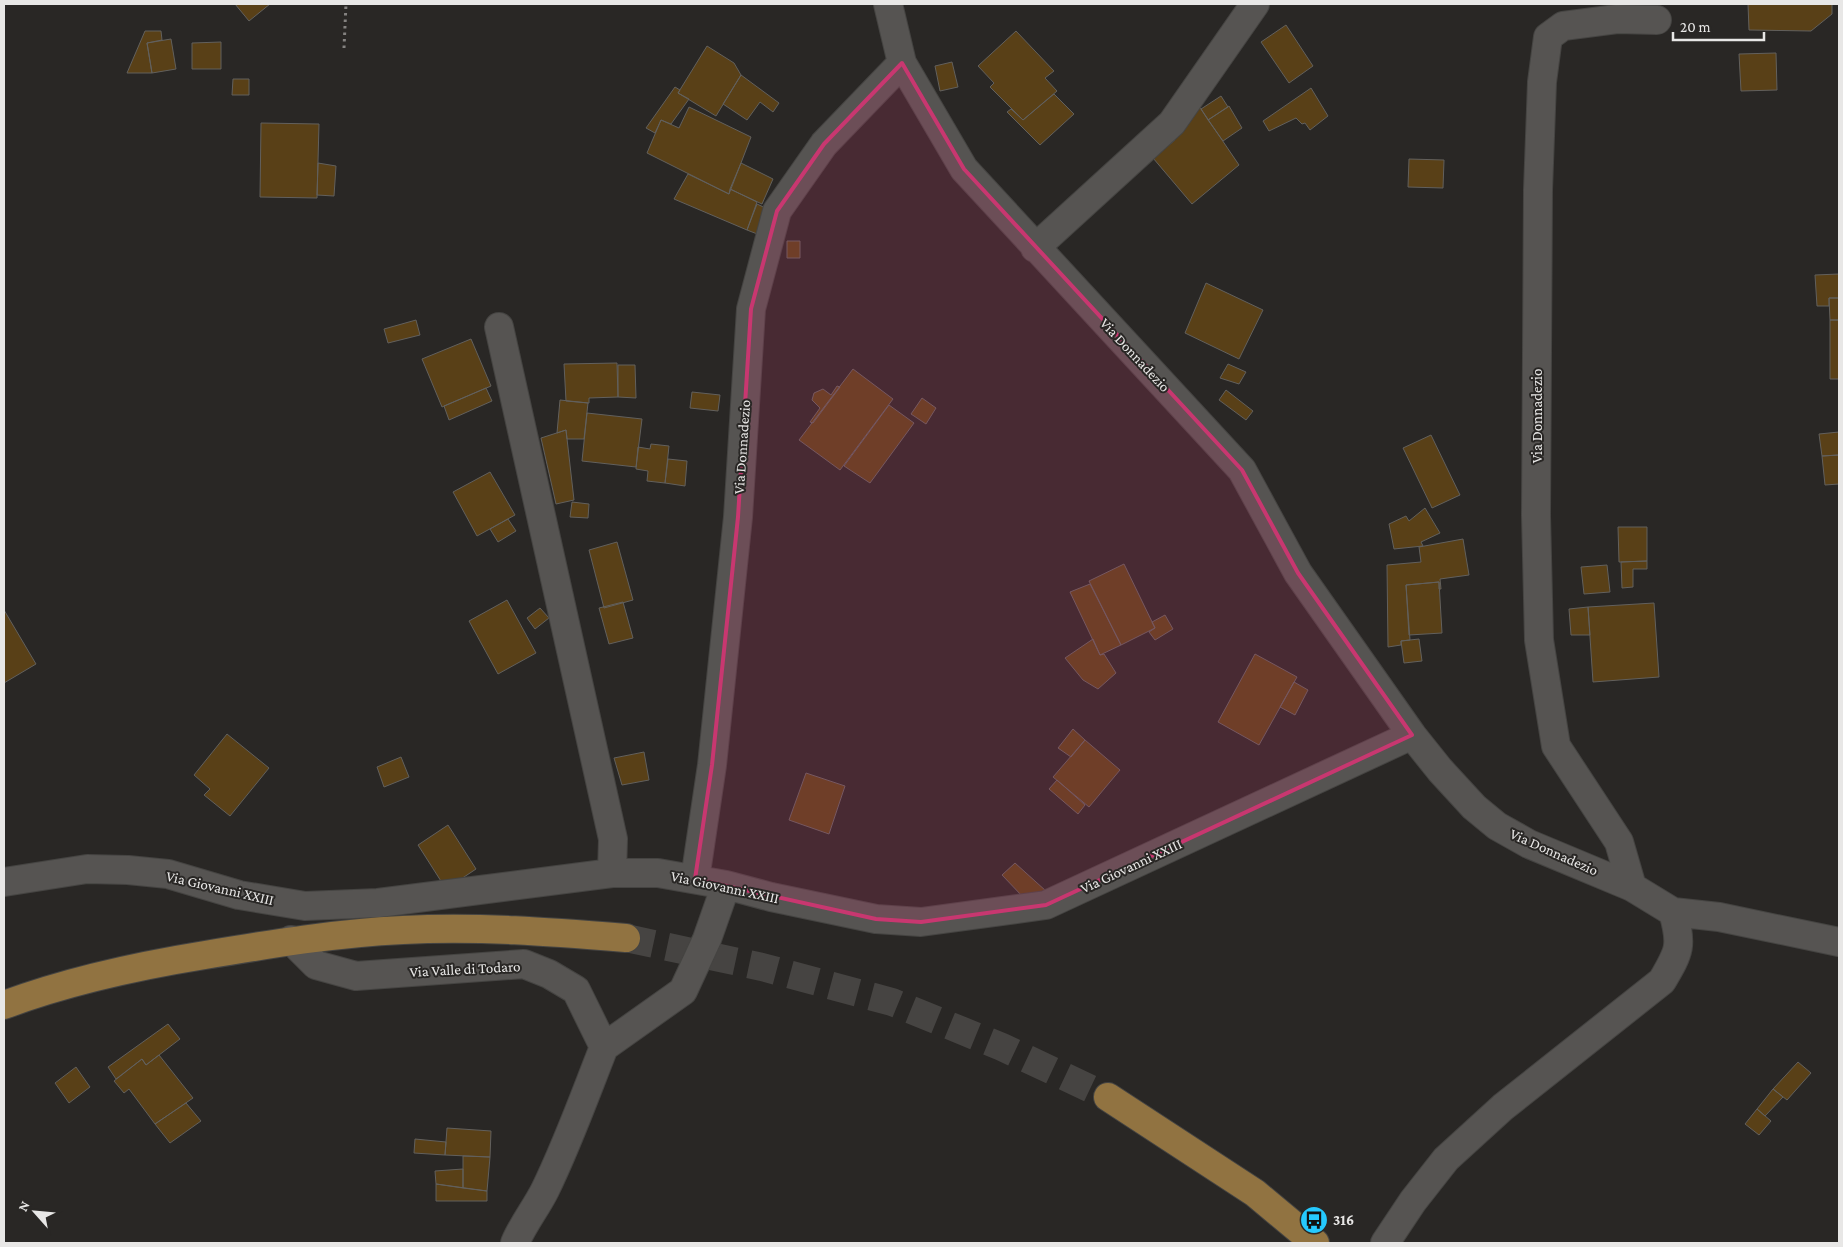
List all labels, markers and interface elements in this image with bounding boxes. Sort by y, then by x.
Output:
scale bar [1673,10,1764,42]
text: 20 m [1680,19,1711,35]
street label: Via Donnadezio [1097,315,1173,395]
street label: Via Donnadezio [1529,369,1545,463]
street label: Via Donnadezio [731,399,753,495]
street label: Via Donnadezio [1507,825,1601,879]
street label: Via Giovanni XXIII [1078,835,1184,897]
street label: Via Giovanni XXIII [165,868,275,908]
street label: Via Giovanni XXIII [669,868,781,906]
street label: Via Valle di Todaro [409,958,521,980]
north arrow [10,1187,60,1237]
text: N [14,1198,33,1214]
bus stop icon: 316 [1299,1205,1329,1235]
place label: 316 [1333,1212,1354,1228]

